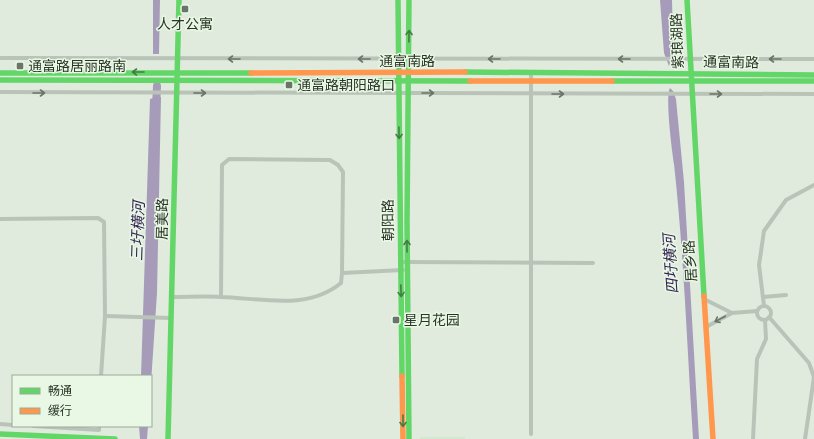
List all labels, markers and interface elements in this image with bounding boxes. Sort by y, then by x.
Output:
marker: 人才公寓 [180,4,190,14]
street label: 紫琅湖路 [668,13,687,69]
place label: 人才公寓 [157,16,213,33]
one-way arrow [405,30,413,43]
street label: 通富南路 [379,53,435,70]
street label: 通富南路 [703,54,759,71]
one-way arrow [228,55,241,63]
one-way arrow [358,55,371,63]
one-way arrow [488,55,501,63]
one-way arrow [618,55,631,63]
one-way arrow [769,55,782,63]
place label: 通富路居丽路南 [28,58,126,75]
marker: 通富路居丽路南 [15,61,25,71]
one-way arrow [132,68,145,76]
place label: 通富路朝阳路口 [297,77,395,94]
marker: 通富路朝阳路口 [284,80,294,90]
one-way arrow [32,89,45,97]
one-way arrow [193,89,206,97]
one-way arrow [421,90,434,97]
one-way arrow [551,90,564,98]
one-way arrow [709,90,722,98]
one-way arrow [395,126,403,139]
water label: 三圩横河 [128,198,148,261]
street label: 居美路 [154,198,171,240]
street label: 朝阳路 [380,199,397,241]
water label: 四圩横河 [660,230,682,295]
street label: 居乡路 [681,239,700,283]
one-way arrow [403,240,411,253]
one-way arrow [398,284,405,297]
place label: 星月花园 [404,312,460,329]
marker: 星月花园 [391,315,401,325]
one-way arrow [714,316,726,324]
legend [12,375,152,427]
text: 畅通 [48,384,72,398]
text: 缓行 [48,404,72,418]
one-way arrow [399,414,407,427]

